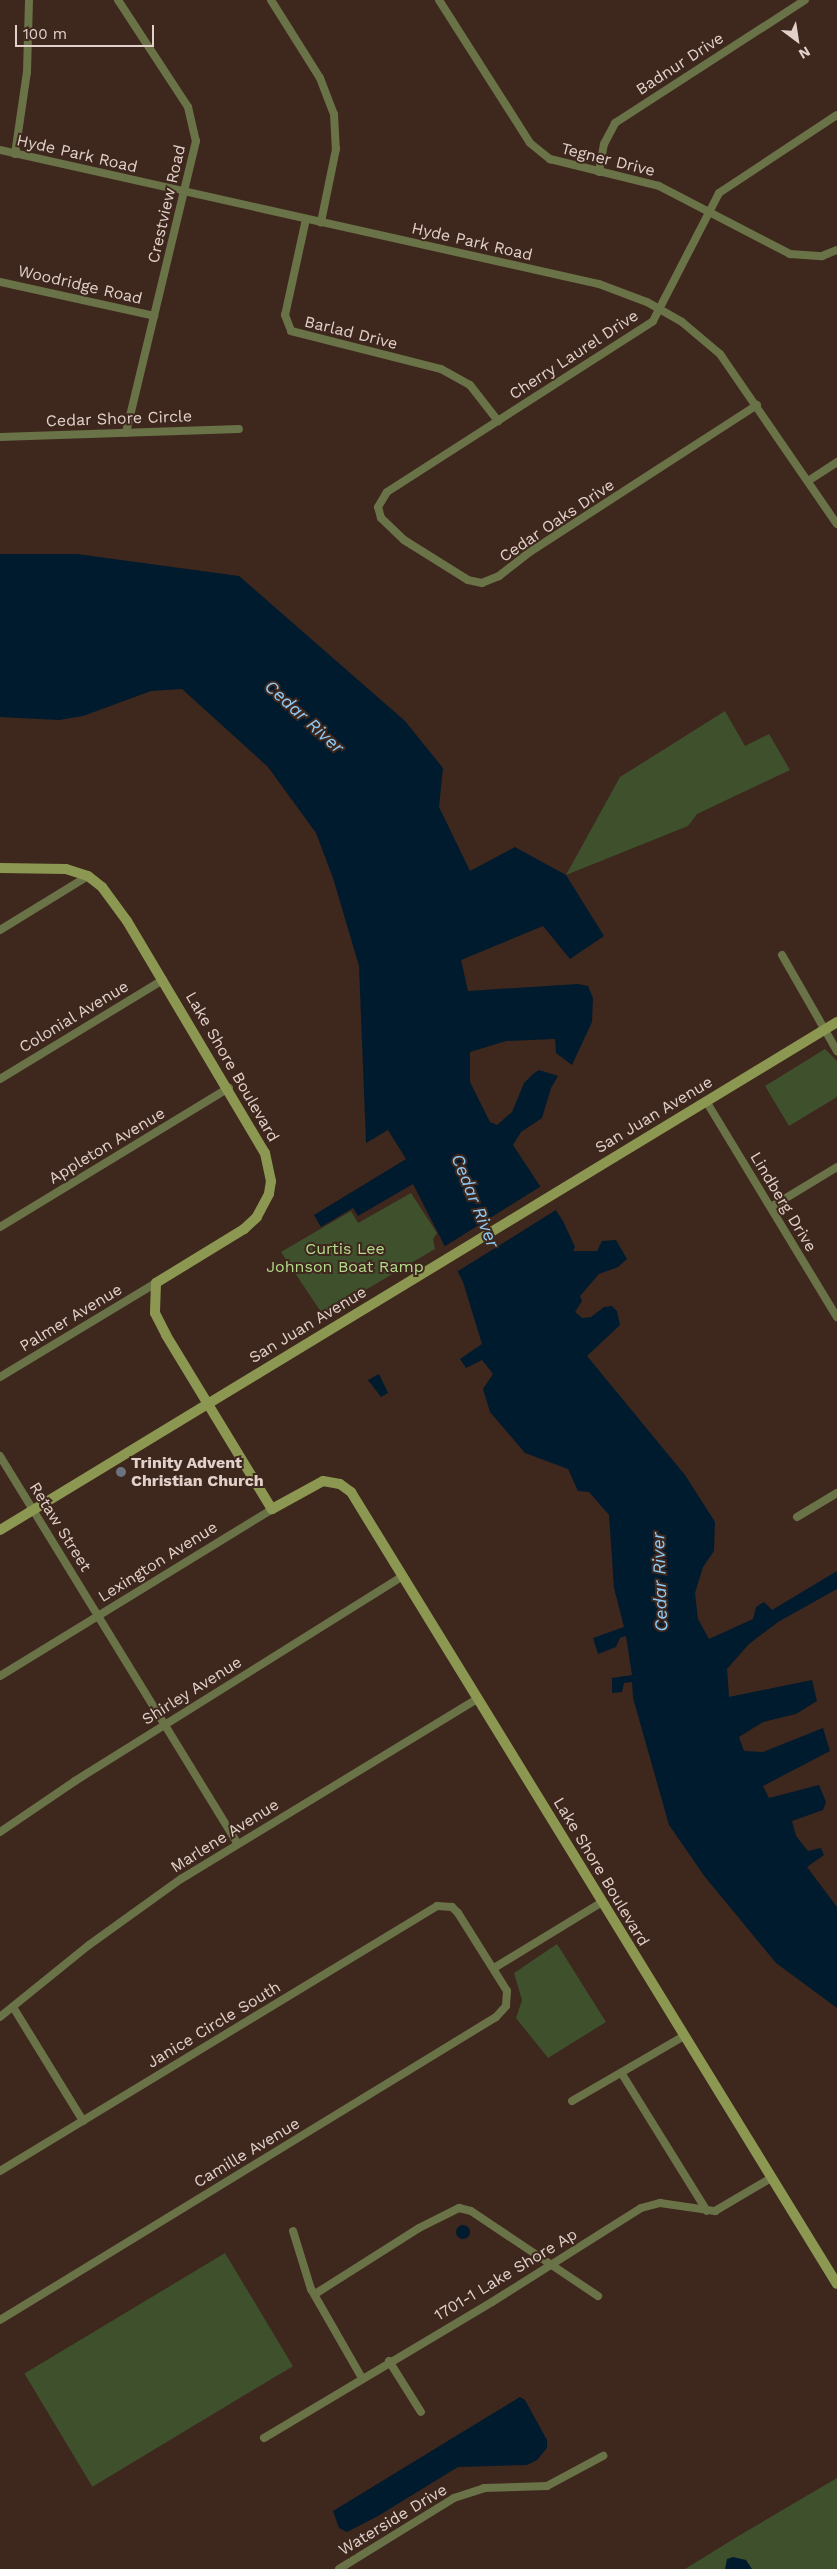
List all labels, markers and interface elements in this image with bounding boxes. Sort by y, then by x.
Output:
scale bar [18,15,156,47]
north arrow [772,15,822,65]
text: 100 m [23,25,67,43]
street label: Badnur Drive [632,28,728,100]
text: N [796,43,813,62]
street label: Hyde Park Road [15,131,139,177]
street label: Tegner Drive [559,139,657,181]
street label: Crestview Road [144,143,190,265]
street label: Hyde Park Road [410,219,534,265]
street label: Woodridge Road [16,261,144,309]
street label: Cherry Laurel Drive [505,306,643,404]
street label: Barlad Drive [302,312,400,354]
street label: Cedar Shore Circle [45,407,193,431]
street label: Cedar Oaks Drive [496,475,618,567]
water label: Cedar River [260,676,348,758]
street label: Colonial Avenue [15,977,133,1057]
street label: Lake Shore Boulevard [181,989,283,1145]
street label: San Juan Avenue [591,1072,717,1158]
street label: Appleton Avenue [45,1104,169,1188]
street label: Lindberg Drive [746,1149,820,1255]
water label: Cedar River [446,1151,504,1251]
park label: Curtis Lee Johnson Boat Ramp [266,1239,424,1277]
street label: Palmer Avenue [16,1280,126,1356]
street label: San Juan Avenue [245,1282,371,1368]
place label: Trinity Advent Christian Church [131,1453,264,1491]
marker: Trinity Advent Christian Church [115,1466,127,1478]
street label: Retaw Street [25,1479,95,1575]
street label: Lexington Avenue [95,1517,221,1607]
water label: Cedar River [647,1532,673,1632]
street label: Shirley Avenue [138,1652,246,1730]
street label: Lake Shore Boulevard [549,1794,653,1950]
street label: Marlene Avenue [167,1795,283,1877]
street label: Janice Circle South [144,1978,284,2072]
street label: Camille Avenue [190,2114,304,2192]
street label: 1701-1 Lake Shore Ap [431,2225,581,2325]
street label: Waterside Drive [335,2480,451,2560]

